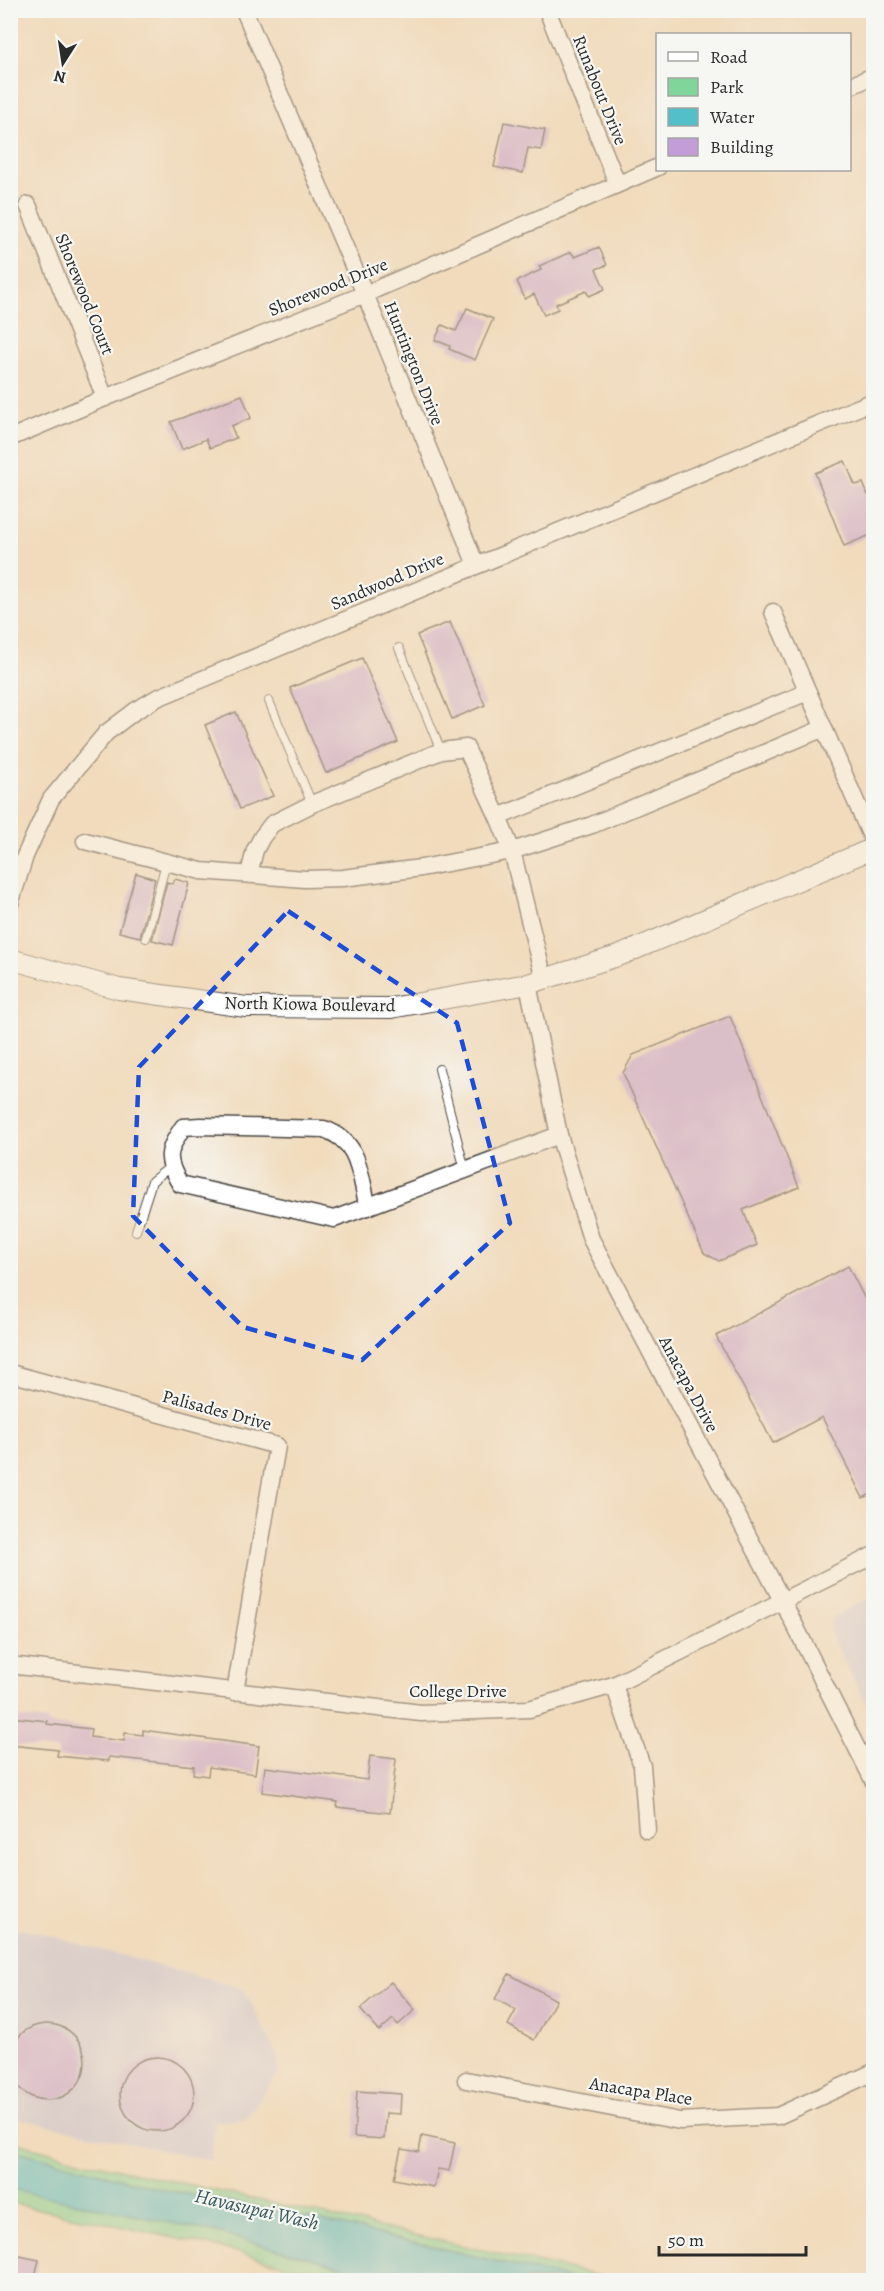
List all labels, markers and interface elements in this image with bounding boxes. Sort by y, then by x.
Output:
street label: Runabout Drive [567,32,633,148]
north arrow [33,33,93,93]
legend [656,33,851,171]
text: Road [710,45,748,69]
text: N [52,65,68,89]
text: Park [710,75,744,99]
text: Water [709,105,755,129]
text: Building [710,135,774,159]
street label: Shorewood Court [50,230,120,358]
street label: Shorewood Drive [265,252,391,322]
street label: Huntington Drive [378,297,450,429]
street label: Sandwood Drive [327,546,447,616]
street label: North Kiowa Boulevard [224,991,396,1017]
street label: Anacapa Drive [653,1331,725,1436]
street label: Palisades Drive [160,1384,274,1436]
street label: College Drive [409,1679,507,1703]
street label: Anacapa Place [587,2071,694,2111]
water label: Havasupai Wash [192,2182,322,2237]
scale bar [659,2219,806,2257]
text: 50 m [668,2228,704,2252]

